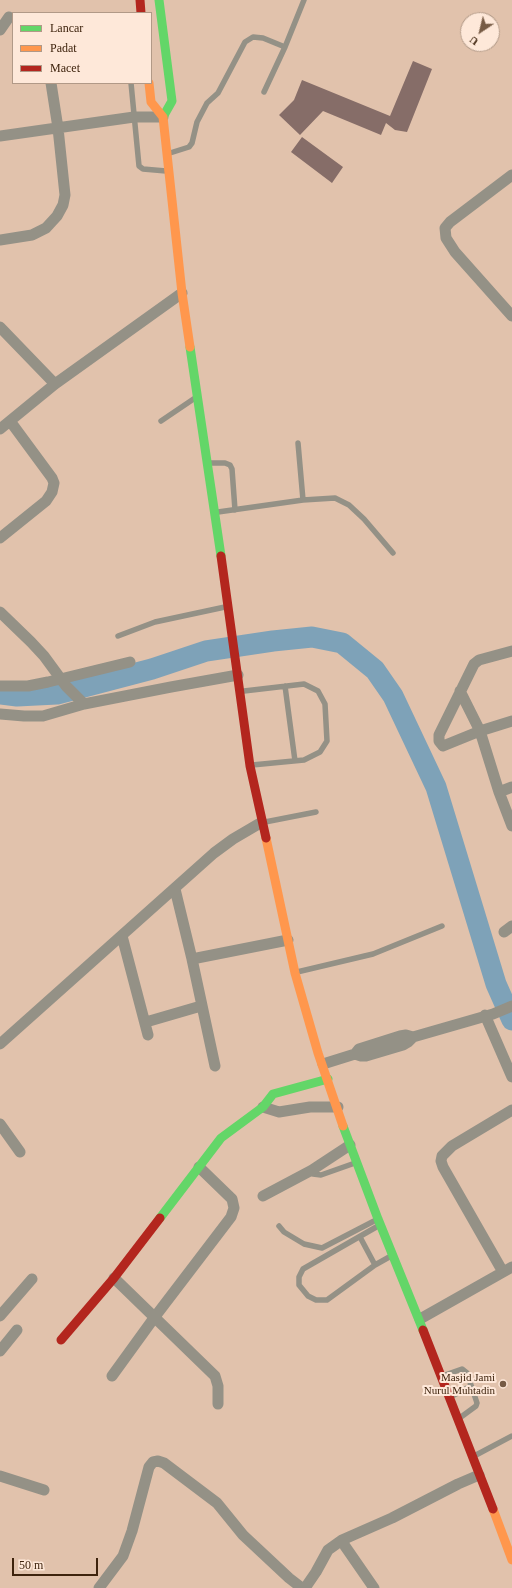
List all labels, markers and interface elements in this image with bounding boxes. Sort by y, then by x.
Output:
legend [12,12,152,84]
north arrow [460,12,500,52]
text: Lancar [50,21,83,35]
text: U [467,34,480,48]
text: Padat [50,41,77,55]
text: Macet [50,61,80,75]
place label: Masjid Jami Nurul Muhtadin [424,1371,495,1397]
marker: Masjid Jami Nurul Muhtadin [498,1379,508,1389]
scale bar [14,1550,100,1576]
text: 50 m [19,1558,43,1572]

